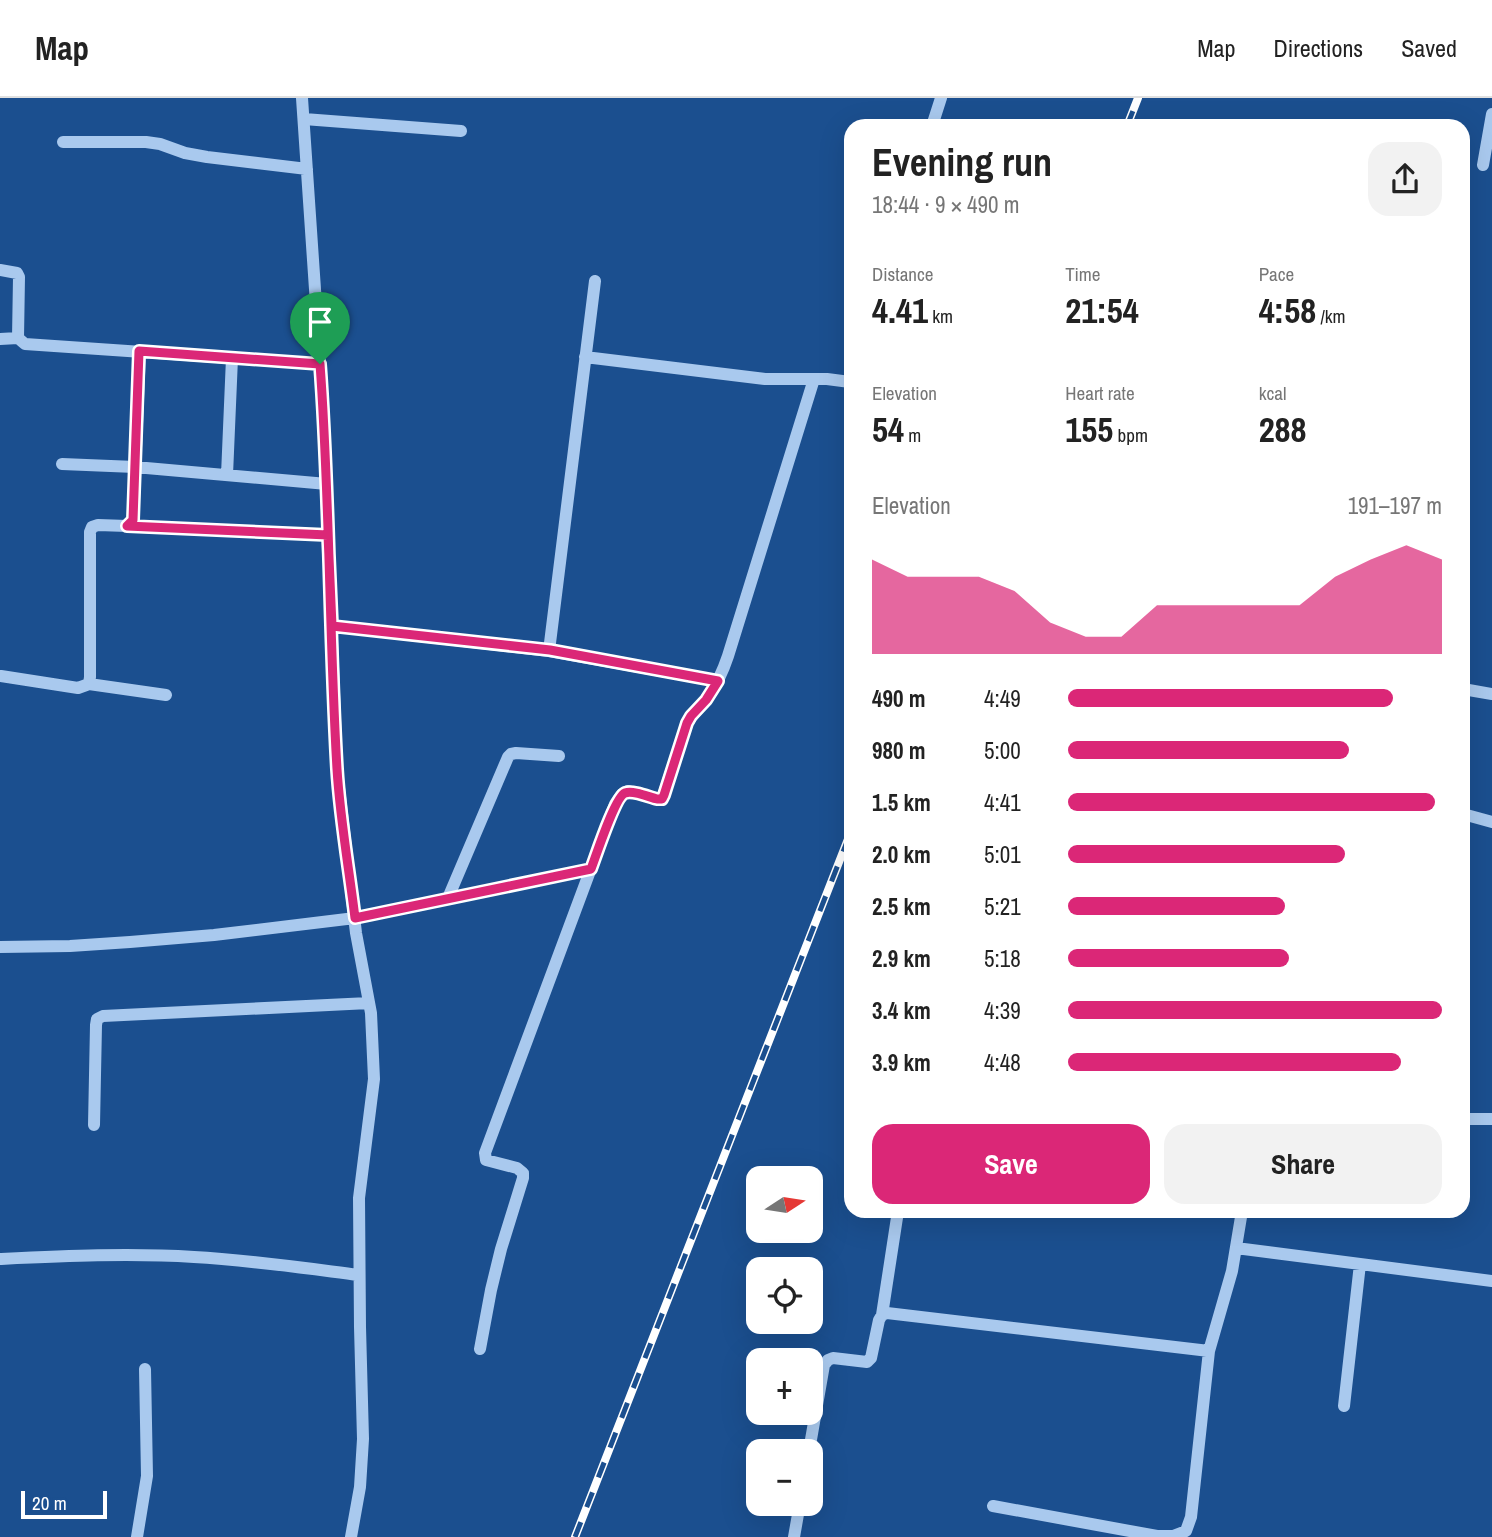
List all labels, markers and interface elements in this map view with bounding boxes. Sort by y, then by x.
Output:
text: Map [35,26,89,70]
text: Map [1197,32,1235,64]
text: Directions [1273,32,1363,64]
text: Saved [1401,32,1457,64]
text: Evening run [872,137,1052,188]
button: share [1368,142,1442,216]
text: 18:44 · 9 × 490 m [872,189,1019,220]
text: Distance [872,261,933,287]
text: Time [1065,261,1100,287]
text: Pace [1259,261,1294,287]
text: 4.41 [872,287,928,334]
text: 21:54 [1065,287,1139,334]
text: 4:58 [1259,287,1316,334]
pin [290,292,350,364]
icon: arrive [301,303,339,341]
text: km [928,303,953,329]
text: /km [1316,303,1346,329]
text: Elevation [872,380,937,406]
text: Heart rate [1065,380,1135,406]
text: kcal [1259,380,1286,406]
text: 54 [872,406,904,453]
text: 155 [1065,406,1113,453]
text: 288 [1259,406,1307,453]
text: m [904,422,921,448]
text: bpm [1113,422,1148,448]
text: Elevation [872,490,951,521]
text: 191–197 m [1348,490,1442,521]
text: 490 m [872,683,925,714]
text: 4:49 [984,683,1021,714]
text: 980 m [872,735,925,766]
text: 5:00 [984,735,1021,766]
text: 1.5 km [872,787,931,818]
text: 4:41 [984,787,1021,818]
text: 2.0 km [872,839,931,870]
text: 5:01 [984,839,1021,870]
text: 2.5 km [872,891,931,922]
text: 5:21 [984,891,1021,922]
text: 2.9 km [872,943,931,974]
text: 5:18 [984,943,1021,974]
text: 3.4 km [872,995,931,1026]
text: 4:39 [984,995,1021,1026]
text: 3.9 km [872,1047,931,1078]
text: 4:48 [984,1047,1021,1078]
button: Save [872,1124,1150,1204]
button: Share [1164,1124,1442,1204]
north arrow [746,1166,822,1242]
map controls [746,1166,823,1516]
button: locate [746,1257,823,1334]
button: + [746,1348,823,1425]
button: − [746,1439,823,1516]
scale bar [21,1488,107,1520]
text: 20 m [32,1490,67,1516]

